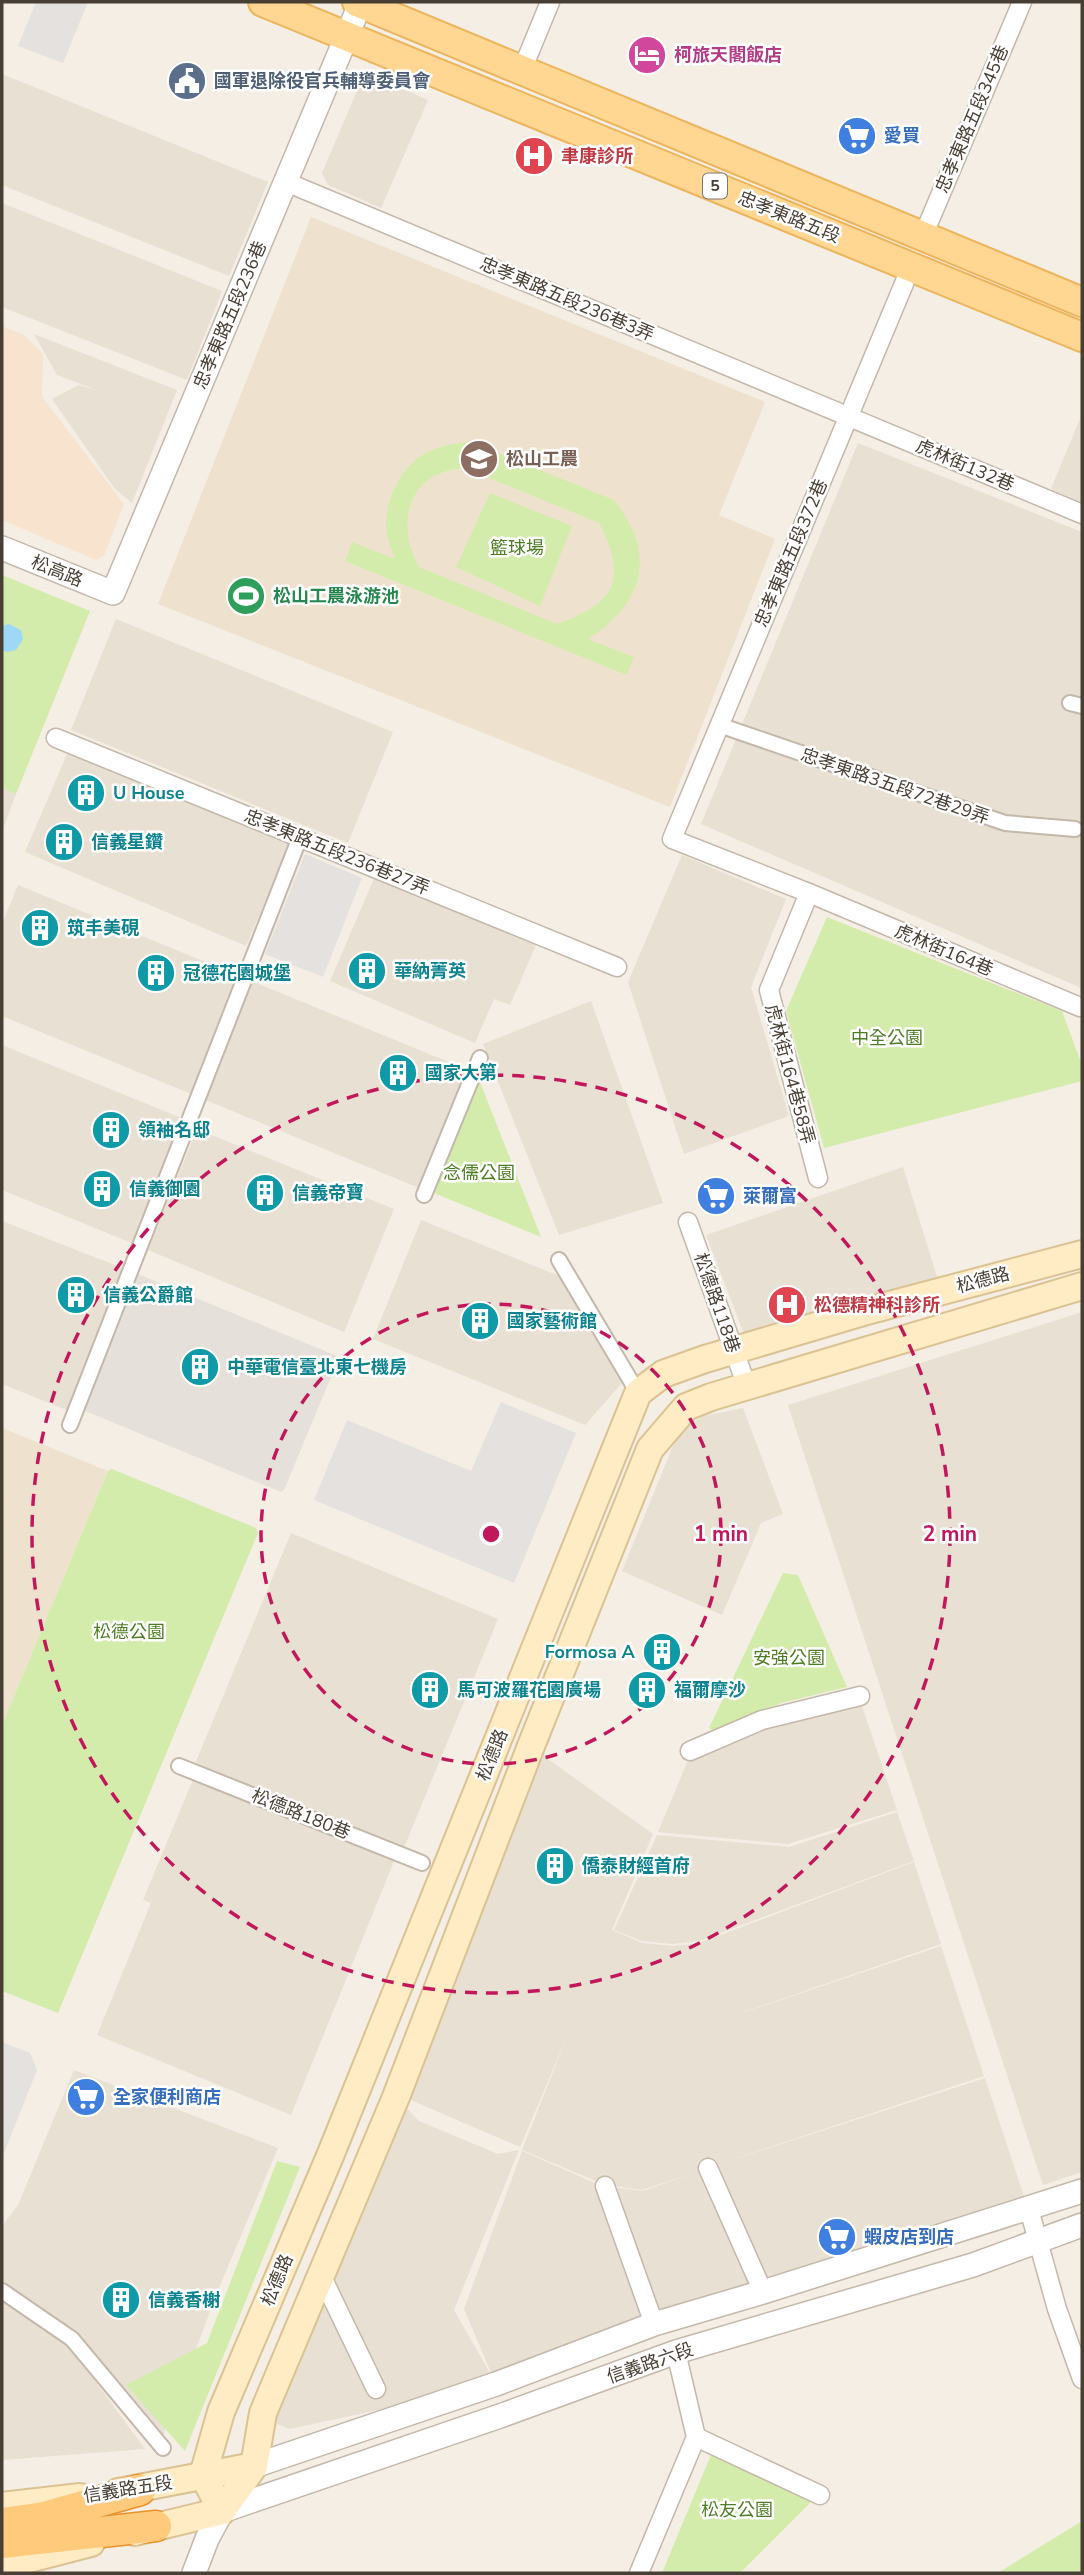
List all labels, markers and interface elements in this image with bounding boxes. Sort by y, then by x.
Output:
hotel icon: 柯旅天閣飯店 [626,34,668,76]
street label: 忠孝東路五段345巷 [930,41,1014,197]
place label: 柯旅天閣飯店 [674,43,782,67]
public building icon: 國軍退除役官兵輔導委員會 [166,60,208,102]
place label: 國軍退除役官兵輔導委員會 [214,69,431,93]
supermarket icon: 愛買 [836,115,878,157]
place label: 愛買 [884,124,920,148]
hospital icon: 聿康診所 [513,135,555,177]
place label: 聿康診所 [561,144,633,168]
road number: 5 [703,174,727,198]
street label: 忠孝東路五段 [734,186,844,248]
street label: 忠孝東路五段236巷 [188,237,272,393]
street label: 忠孝東路五段236巷3弄 [476,251,658,347]
street label: 虎林街132巷 [912,434,1018,496]
school or university icon: 松山工農 [458,438,500,480]
place label: 松山工農 [506,447,578,471]
street label: 忠孝東路五段372巷 [749,475,833,631]
park label: 籃球場 [490,536,544,560]
street label: 松高路 [27,550,87,592]
sports icon: 松山工農泳游池 [225,575,267,617]
place label: 松山工農泳游池 [273,584,399,608]
street label: 忠孝東路3五段72巷29弄 [797,742,993,830]
building icon: U House [65,772,107,814]
place label: U House [113,781,185,805]
street label: 忠孝東路五段236巷27弄 [241,804,433,900]
building icon: 信義星鑽 [43,821,85,863]
place label: 信義星鑽 [91,830,163,854]
building icon: 筑丰美硯 [19,907,61,949]
place label: 筑丰美硯 [67,916,139,940]
street label: 虎林街164巷 [891,919,997,981]
building icon: 華納菁英 [346,950,388,992]
building icon: 冠德花園城堡 [135,952,177,994]
place label: 華納菁英 [394,959,466,983]
place label: 冠德花園城堡 [183,961,291,985]
street label: 虎林街164巷58弄 [760,1001,820,1147]
park label: 中全公園 [851,1026,923,1050]
building icon: 國家大第 [377,1052,419,1094]
place label: 國家大第 [425,1061,497,1085]
building icon: 領袖名邸 [90,1109,132,1151]
place label: 領袖名邸 [138,1118,210,1142]
park label: 念儒公園 [443,1161,515,1185]
building icon: 信義御園 [81,1168,123,1210]
building icon: 信義帝寶 [244,1172,286,1214]
supermarket icon: 萊爾富 [695,1175,737,1217]
place label: 信義御園 [129,1177,201,1201]
place label: 信義帝寶 [292,1181,364,1205]
place label: 萊爾富 [743,1184,797,1208]
street label: 松德路118巷 [689,1250,745,1356]
street label: 松德路 [954,1261,1012,1299]
building icon: 信義公爵館 [55,1274,97,1316]
place label: 信義公爵館 [103,1283,193,1307]
hospital icon: 松德精神科診所 [766,1284,808,1326]
place label: 松德精神科診所 [814,1293,940,1317]
building icon: 國家藝術館 [459,1300,501,1342]
place label: 國家藝術館 [507,1309,597,1333]
building icon: 中華電信臺北東七機房 [179,1346,221,1388]
place label: 中華電信臺北東七機房 [227,1355,407,1379]
text: 1 min [694,1520,748,1548]
text: 2 min [923,1520,977,1548]
centre of rings [479,1522,503,1546]
park label: 松德公園 [93,1620,165,1644]
building icon: Formosa A [641,1631,683,1673]
place label: Formosa A [545,1640,636,1664]
park label: 安強公園 [753,1646,825,1670]
building icon: 馬可波羅花園廣場 [409,1669,451,1711]
building icon: 福爾摩沙 [626,1669,668,1711]
place label: 馬可波羅花園廣場 [457,1678,601,1702]
place label: 福爾摩沙 [674,1678,746,1702]
street label: 松德路 [471,1725,513,1785]
street label: 松德路180巷 [248,1783,354,1845]
building icon: 僑泰財經首府 [534,1845,576,1887]
place label: 僑泰財經首府 [581,1854,690,1878]
supermarket icon: 全家便利商店 [65,2076,107,2118]
place label: 全家便利商店 [113,2085,221,2109]
supermarket icon: 蝦皮店到店 [816,2216,858,2258]
place label: 蝦皮店到店 [864,2225,954,2249]
street label: 松德路 [255,2250,299,2310]
building icon: 信義香榭 [100,2279,142,2321]
place label: 信義香榭 [148,2288,220,2312]
street label: 信義路六段 [604,2337,696,2389]
street label: 信義路五段 [82,2470,174,2508]
park label: 松友公園 [701,2498,773,2522]

